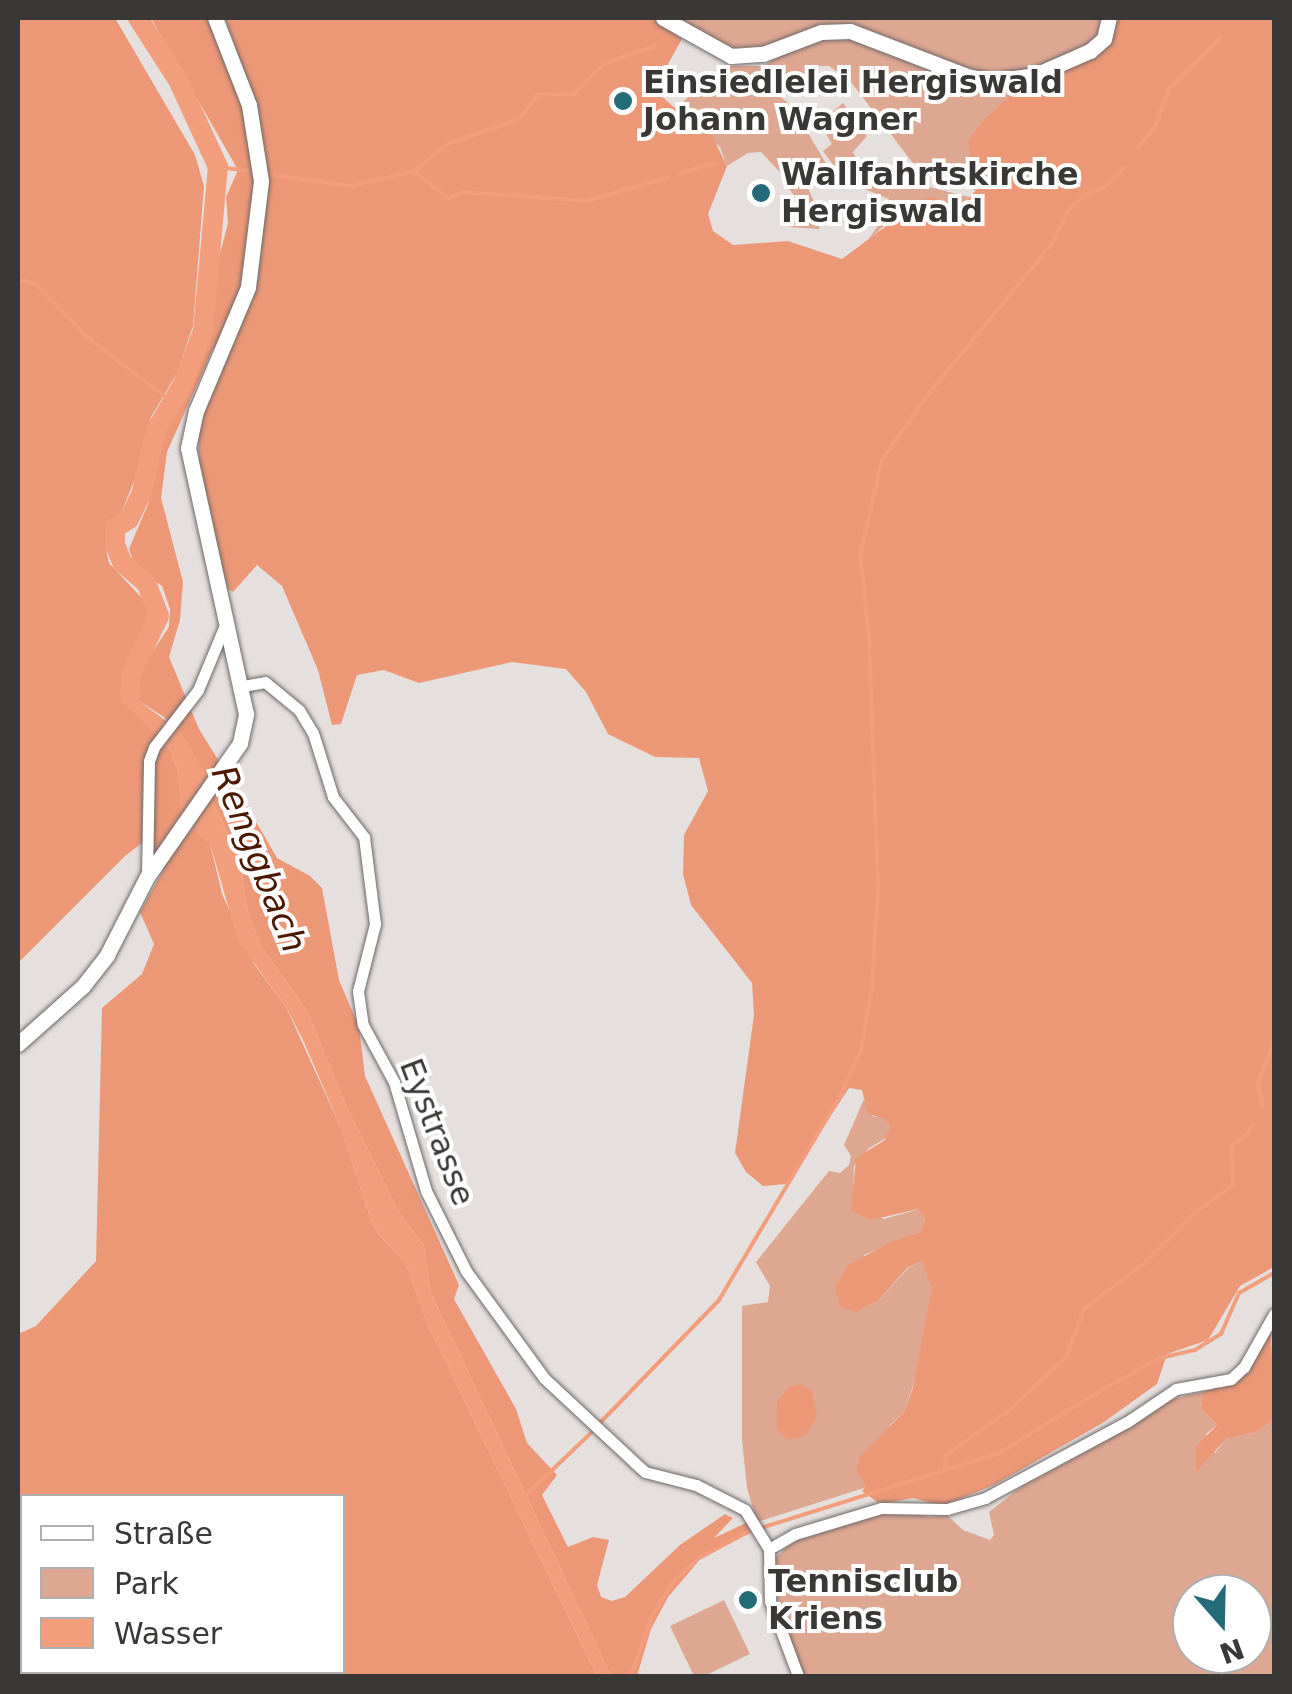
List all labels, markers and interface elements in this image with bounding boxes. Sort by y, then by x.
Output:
place label: Einsiedlelei Hergiswald Johann Wagner [643,64,1063,139]
marker: Einsiedlelei Hergiswald Johann Wagner [612,90,634,112]
place label: Wallfahrtskirche Hergiswald [781,156,1079,231]
marker: Wallfahrtskirche Hergiswald [750,182,772,204]
water label: Renggbach [203,760,315,958]
street label: Eystrasse [391,1053,483,1211]
legend [20,1494,345,1674]
text: Straße [114,1516,213,1551]
place label: Tennisclub Kriens [768,1563,958,1638]
text: Park [114,1566,179,1601]
north arrow [1172,1574,1272,1674]
marker: Tennisclub Kriens [737,1589,759,1611]
text: Wasser [114,1616,222,1651]
text: N [1215,1631,1248,1670]

